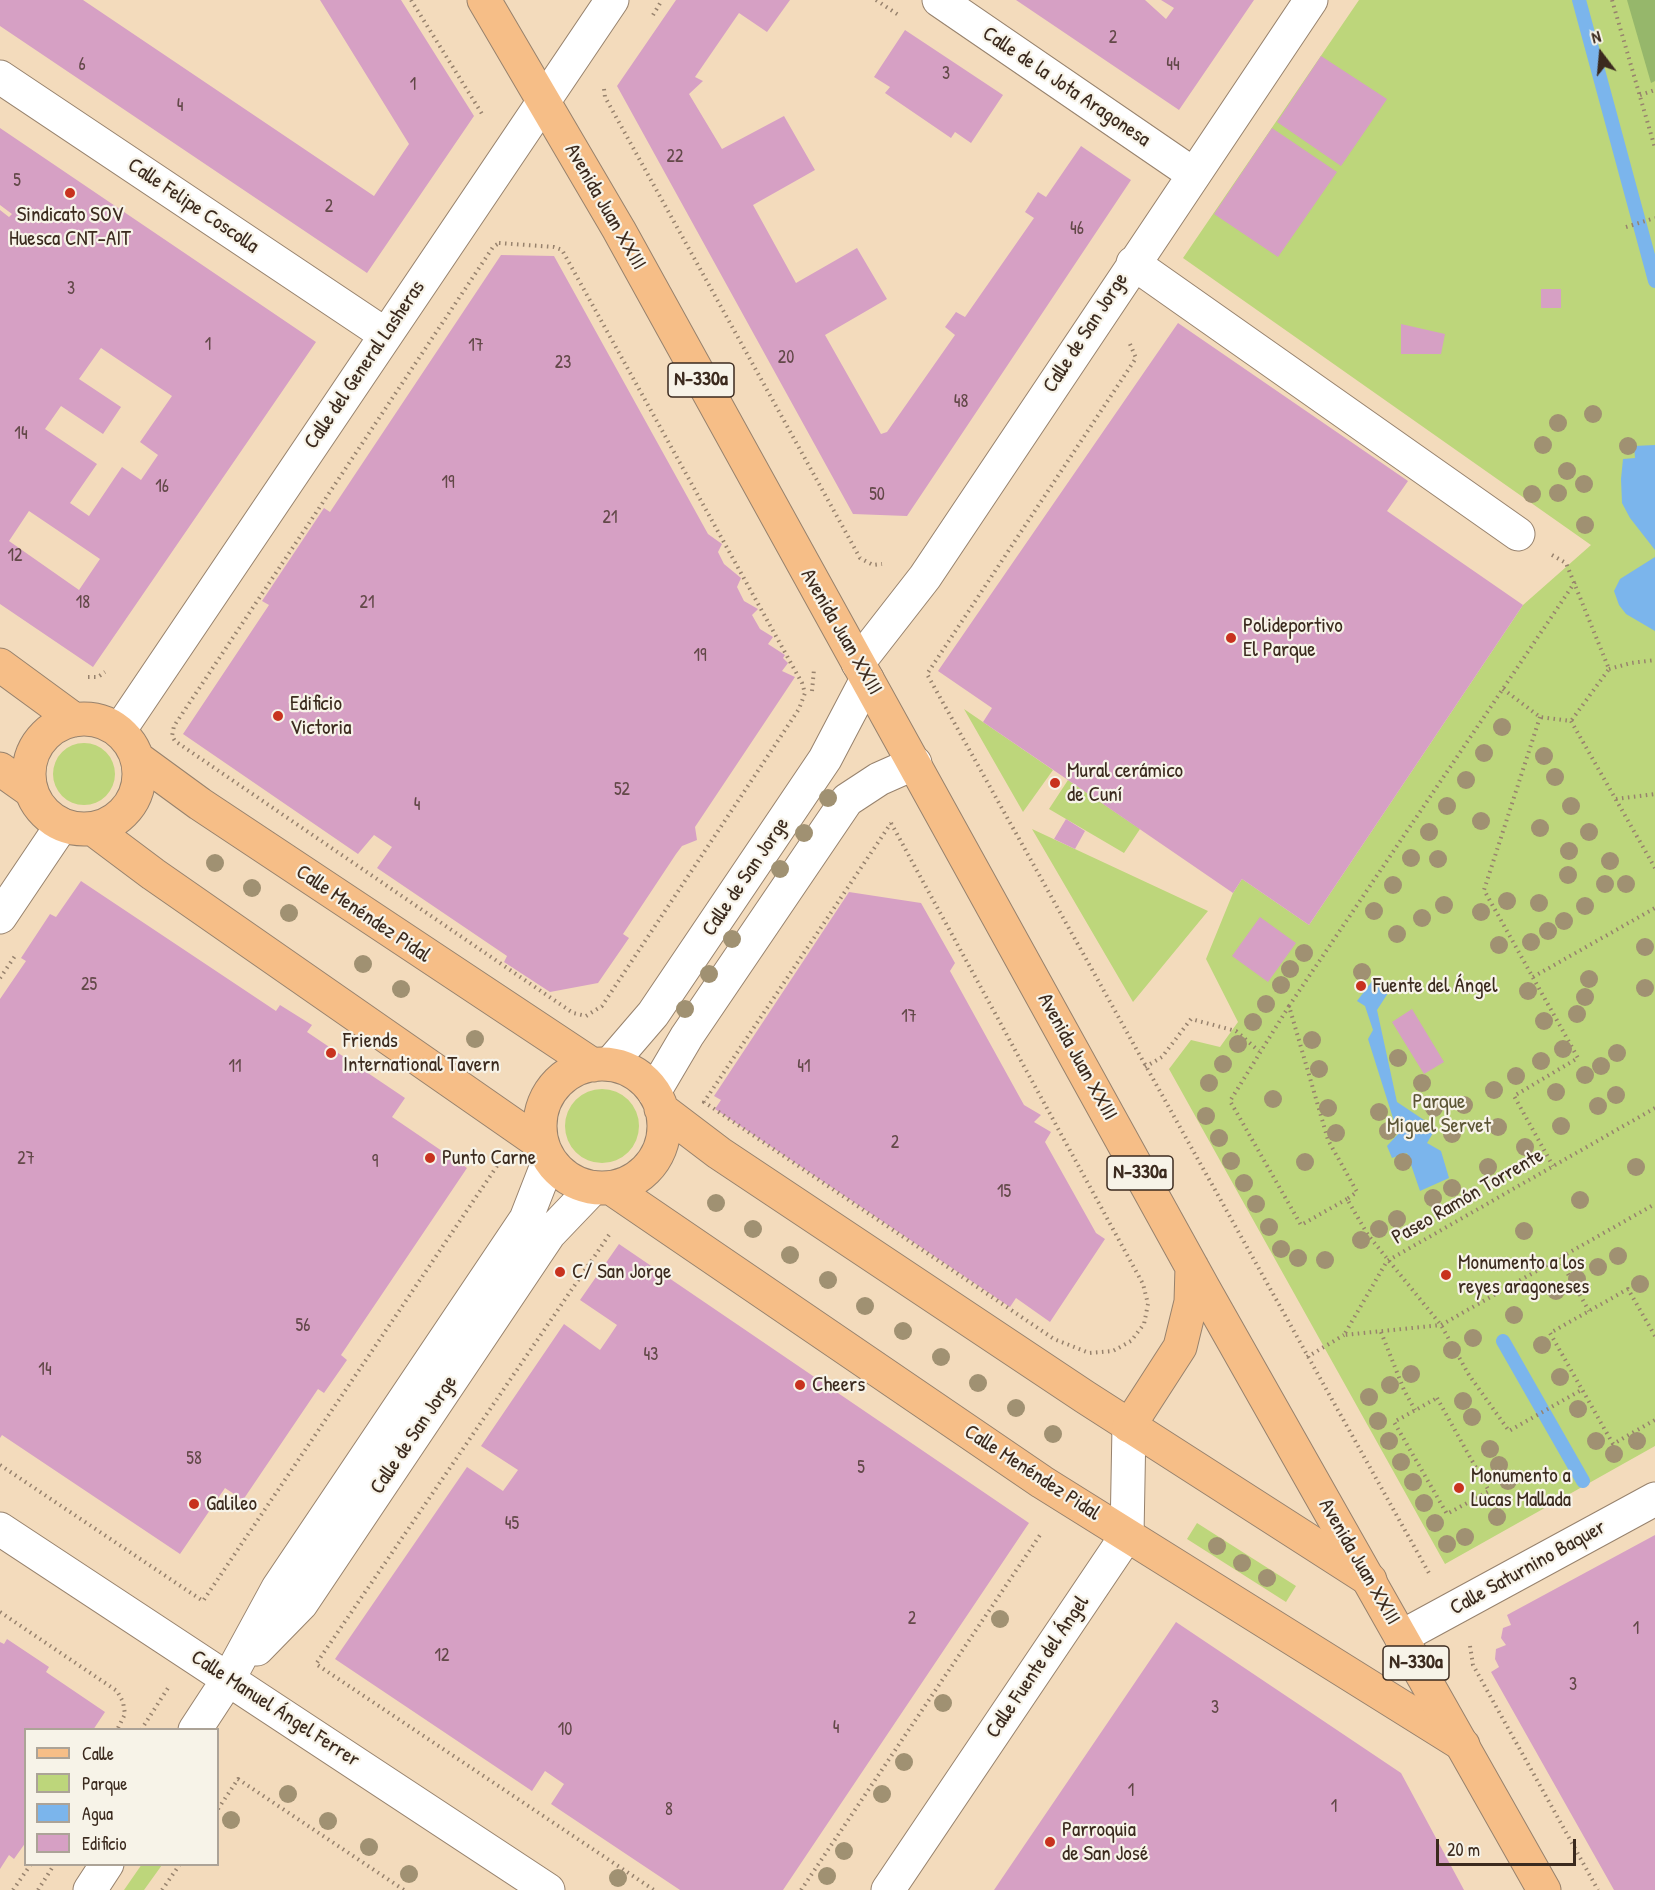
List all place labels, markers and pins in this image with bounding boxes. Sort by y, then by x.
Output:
marker: Sindicato SOV Huesca CNT-AIT [63,186,77,200]
place label: Sindicato SOV Huesca CNT-AIT [9,202,131,252]
place label: Polideportivo El Parque [1243,613,1343,663]
marker: Polideportivo El Parque [1224,631,1238,645]
place label: Edificio Victoria [290,691,351,741]
marker: Edificio Victoria [271,709,285,723]
place label: Mural cerámico de Cuní [1067,758,1183,808]
marker: Mural cerámico de Cuní [1048,776,1062,790]
place label: Fuente del Ángel [1373,973,1498,999]
marker: Fuente del Ángel [1354,979,1368,993]
place label: Friends International Tavern [343,1028,500,1078]
marker: Friends International Tavern [324,1046,338,1060]
place label: Punto Carne [442,1145,536,1171]
marker: Punto Carne [423,1151,437,1165]
place label: Monumento a los reyes aragoneses [1458,1250,1589,1300]
place label: C/ San Jorge [572,1259,671,1285]
marker: C/ San Jorge [553,1265,567,1279]
marker: Monumento a los reyes aragoneses [1439,1268,1453,1282]
place label: Cheers [812,1372,865,1398]
marker: Cheers [793,1378,807,1392]
place label: Monumento a Lucas Mallada [1471,1463,1571,1513]
marker: Monumento a Lucas Mallada [1452,1481,1466,1495]
place label: Galileo [206,1491,257,1517]
marker: Galileo [187,1497,201,1511]
place label: Parroquia de San José [1062,1817,1148,1867]
marker: Parroquia de San José [1043,1835,1057,1849]

